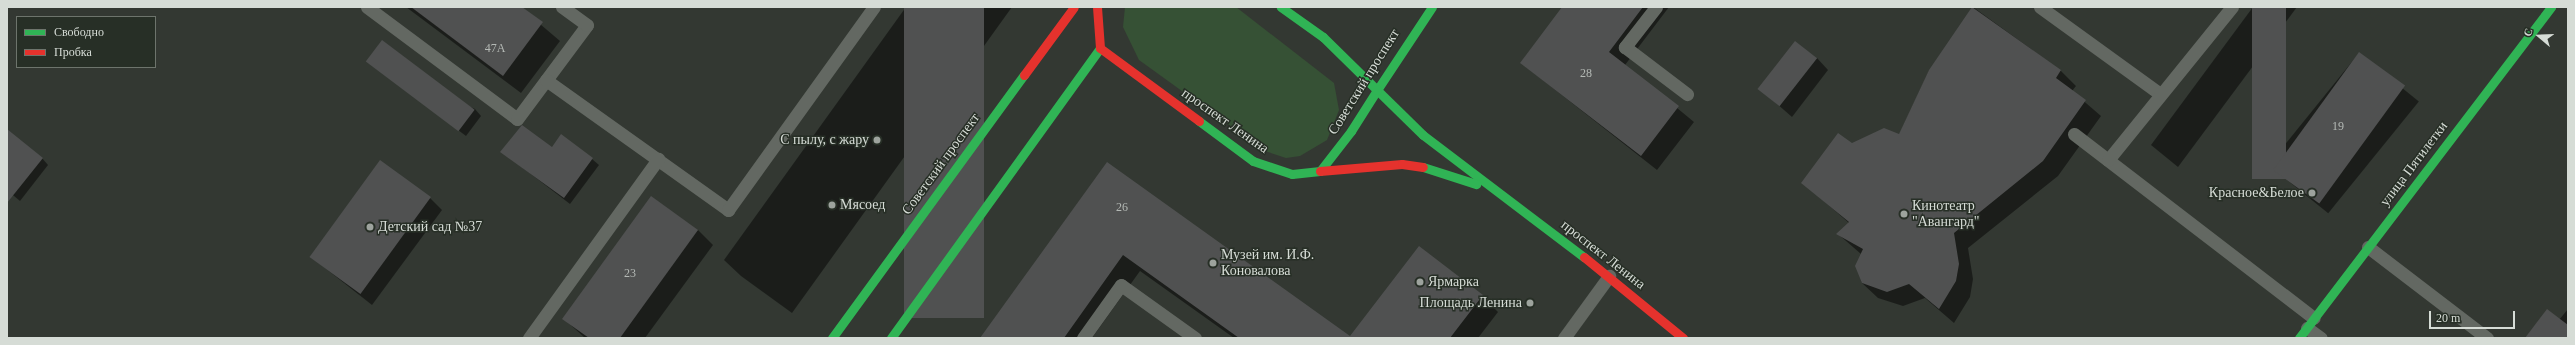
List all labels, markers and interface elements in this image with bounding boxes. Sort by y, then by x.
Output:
legend [16,16,156,68]
north arrow [2519,16,2559,56]
text: Свободно [54,25,104,39]
street label: Советский проспект [1325,26,1403,138]
text: С [2521,26,2535,38]
house number: 47А [485,42,505,56]
text: Пробка [54,45,92,59]
house number: 28 [1580,67,1592,81]
street label: проспект Ленина [1178,85,1272,157]
street label: Советский проспект [899,110,983,218]
street label: улица Пятилетки [2377,118,2451,210]
house number: 19 [2332,120,2344,134]
place label: С пылу, с жару [780,132,869,148]
marker: С пылу, с жару [872,135,882,145]
place label: Красное&Белое [2209,185,2304,201]
marker: Красное&Белое [2307,188,2317,198]
place label: Мясоед [840,197,885,213]
place label: Кинотеатр "Авангард" [1912,198,1980,230]
marker: Мясоед [827,200,837,210]
house number: 26 [1116,201,1128,215]
marker: Кинотеатр "Авангард" [1899,209,1909,219]
street label: проспект Ленина [1558,217,1648,293]
place label: Детский сад №37 [378,219,482,235]
marker: Детский сад №37 [365,222,375,232]
place label: Музей им. И.Ф. Коновалова [1221,247,1314,280]
marker: Музей им. И.Ф. Коновалова [1208,258,1218,268]
house number: 23 [624,267,636,281]
place label: Ярмарка [1428,274,1479,290]
marker: Ярмарка [1415,277,1425,287]
place label: Площадь Ленина [1420,295,1522,311]
marker: Площадь Ленина [1525,298,1535,308]
scale bar [2431,303,2517,329]
text: 20 m [2436,311,2460,325]

